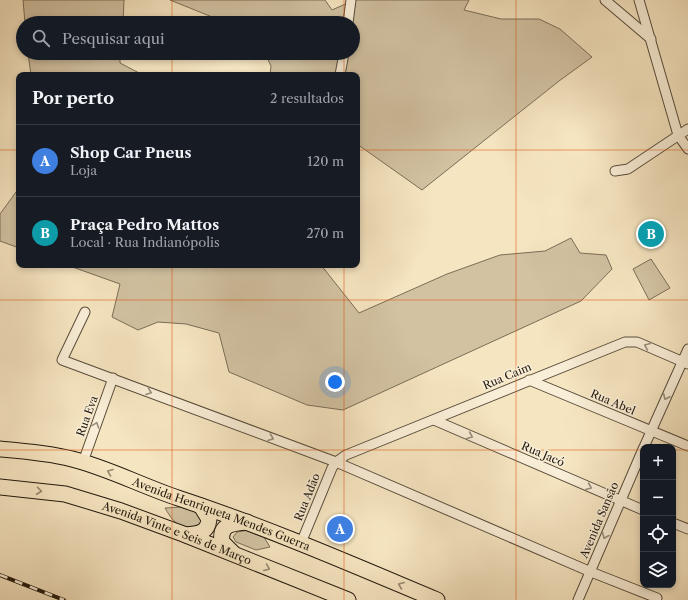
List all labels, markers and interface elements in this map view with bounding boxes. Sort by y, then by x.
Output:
search box [16,16,360,60]
icon: search [30,27,52,49]
text: Pesquisar aqui [62,29,165,48]
text: Por perto [32,88,114,108]
text: 2 resultados [270,90,344,106]
text: Shop Car Pneus [70,143,191,162]
text: A [40,153,50,169]
text: 120 m [307,153,344,169]
text: Loja [70,162,97,178]
text: Praça Pedro Mattos [70,215,219,234]
pin: B [638,219,664,249]
text: B [40,225,50,241]
text: 270 m [306,225,344,241]
text: Local · Rua Indianópolis [70,234,220,250]
one-way arrow [644,343,651,351]
street label: Rua Caim [481,359,534,392]
your location [325,372,345,392]
street label: Rua Abel [589,386,638,418]
one-way arrow [146,388,153,396]
street label: Rua Eva [73,393,101,438]
one-way arrow [663,393,671,401]
one-way arrow [91,422,100,429]
one-way arrow [466,431,473,439]
one-way arrow [268,433,275,441]
street label: Rua Jacó [519,439,567,469]
map controls [640,444,676,588]
button: + [640,444,676,480]
one-way arrow [107,469,114,477]
street label: Rua Adão [291,471,323,523]
street label: Avenida Henriqueta Mendes Guerra [130,474,313,554]
street label: Avenida Sansão [576,480,621,561]
button: − [640,480,676,516]
one-way arrow [585,482,593,490]
one-way arrow [36,486,42,495]
street label: Avenida Vinte e Seis de Março [100,498,254,568]
pin: A [327,514,353,544]
button: locate [640,516,676,552]
one-way arrow [602,533,610,540]
button: layers [640,552,676,588]
one-way arrow [264,563,271,571]
one-way arrow [398,582,406,590]

